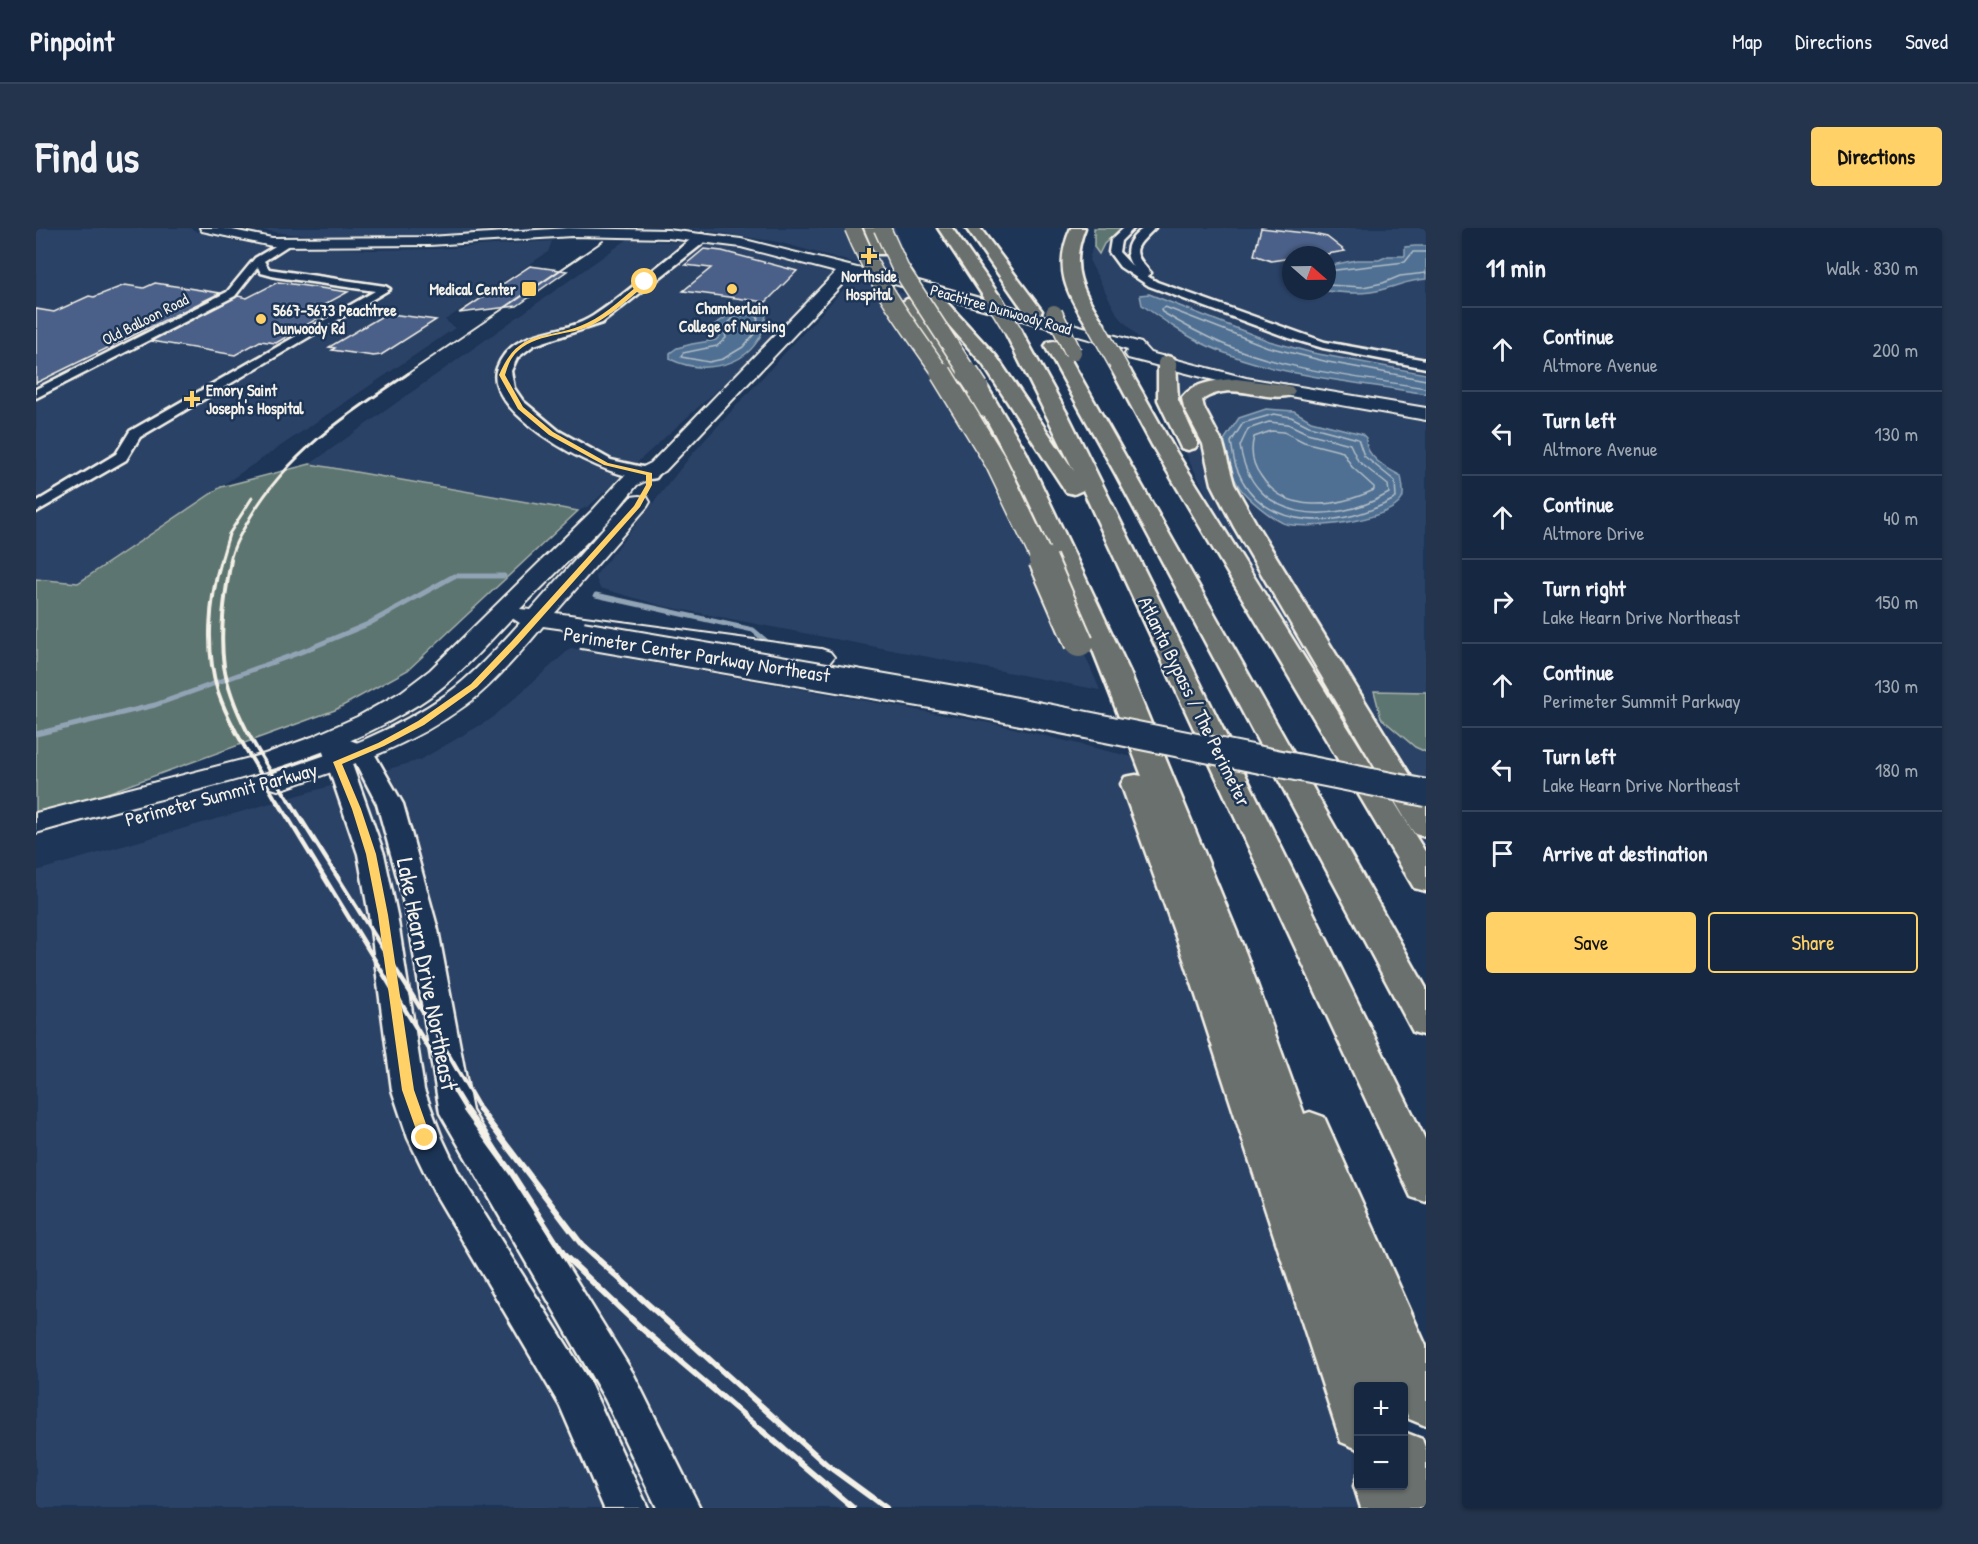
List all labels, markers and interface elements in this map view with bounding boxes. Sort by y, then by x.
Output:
text: Pinpoint [30,22,114,60]
text: Map [1732,27,1762,56]
text: Directions [1795,27,1872,56]
text: Saved [1905,27,1948,56]
button: Directions [1811,127,1942,186]
text: Find us [36,128,139,185]
north arrow [1282,246,1336,300]
marker: Northside Hospital [860,247,878,265]
text: 11 min [1486,250,1546,285]
text: Walk · 830 m [1826,254,1918,281]
place label: Northside Hospital [841,265,897,306]
route start [631,268,657,294]
place label: Medical Center [429,278,517,300]
street label: Peachtree Dunwoody Road [928,278,1074,340]
marker: Medical Center [520,280,538,298]
marker: Chamberlain College of Nursing [725,282,739,296]
street label: Old Balloon Road [98,288,192,350]
place label: Chamberlain College of Nursing [679,297,785,338]
place label: 5667-5673 Peachtree Dunwoody Rd [273,299,397,340]
marker: 5667-5673 Peachtree Dunwoody Rd [254,312,268,326]
text: Continue [1543,321,1614,351]
icon: ahead [1486,333,1519,366]
text: 200 m [1873,336,1918,363]
text: Altmore Avenue [1543,351,1658,378]
place label: Emory Saint Joseph's Hospital [206,379,304,420]
marker: Emory Saint Joseph's Hospital [183,390,201,408]
text: Turn left [1543,405,1616,435]
icon: left [1486,417,1519,450]
text: 130 m [1875,420,1918,447]
text: Altmore Avenue [1543,435,1658,462]
text: Continue [1543,489,1614,519]
icon: ahead [1486,501,1519,534]
text: 40 m [1883,504,1918,531]
text: Altmore Drive [1543,519,1645,546]
text: Turn right [1543,573,1626,603]
icon: right [1486,585,1519,618]
text: 150 m [1875,588,1918,615]
street label: Atlanta Bypass / The Perimeter [1132,592,1258,811]
text: Lake Hearn Drive Northeast [1543,603,1740,630]
street label: Perimeter Center Parkway Northeast [562,620,833,689]
text: Continue [1543,657,1614,687]
icon: ahead [1486,669,1519,702]
text: 130 m [1875,672,1918,699]
text: Perimeter Summit Parkway [1543,687,1741,714]
text: Turn left [1543,741,1616,771]
icon: left [1486,753,1519,786]
street label: Perimeter Summit Parkway [122,755,320,833]
text: 180 m [1875,756,1918,783]
text: Lake Hearn Drive Northeast [1543,771,1740,798]
icon: arrive [1486,837,1519,870]
text: Arrive at destination [1543,838,1708,868]
street label: Lake Hearn Drive Northeast [390,855,466,1094]
button: Save [1486,912,1696,973]
button: Share [1708,912,1918,973]
route end [411,1124,437,1150]
map controls [1354,1382,1408,1490]
button: + [1354,1382,1408,1436]
button: − [1354,1436,1408,1490]

